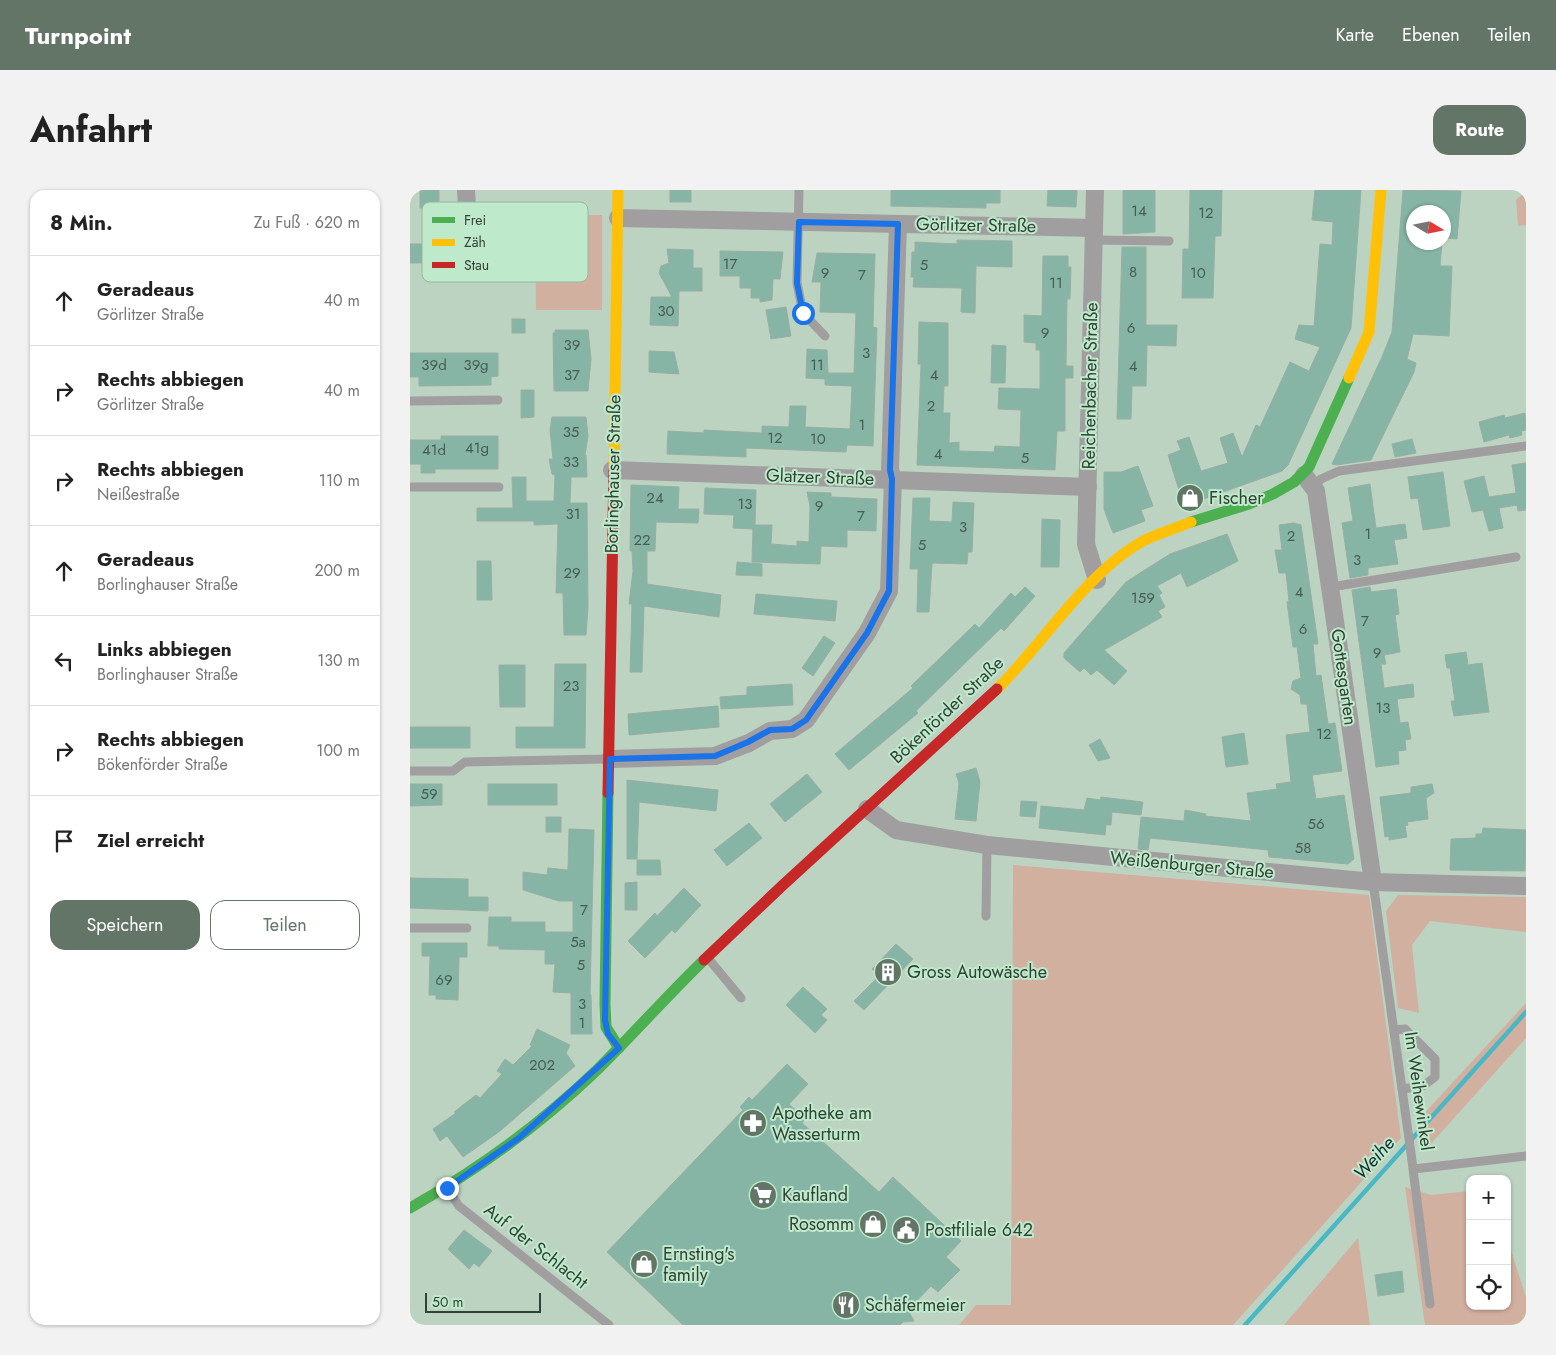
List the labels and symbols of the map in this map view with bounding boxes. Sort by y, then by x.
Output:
house number: 14 [1131,200,1147,222]
legend [422,202,588,282]
house number: 12 [1198,202,1214,224]
north arrow [1406,205,1451,250]
text: Frei [464,210,486,230]
street label: Görlitzer Straße [916,211,1036,239]
text: Zäh [464,232,486,252]
house number: 17 [723,253,737,275]
house number: 5 [920,254,928,276]
text: Stau [464,255,489,275]
house number: 8 [1129,261,1137,283]
house number: 9 [821,262,829,284]
house number: 10 [1190,262,1206,284]
house number: 7 [858,264,866,286]
house number: 11 [1049,272,1063,294]
house number: 30 [657,300,675,322]
route start [792,302,815,325]
street label: Reichenbacher Straße [1076,302,1104,470]
house number: 6 [1127,317,1135,339]
house number: 9 [1041,322,1049,344]
house number: 39 [564,334,580,356]
house number: 3 [862,342,870,364]
house number: 39d [421,354,447,376]
house number: 39g [464,354,488,376]
house number: 11 [810,354,824,376]
house number: 4 [1129,355,1138,377]
house number: 37 [564,364,580,386]
house number: 4 [930,364,939,386]
street label: Borlinghauser Straße [599,394,627,554]
house number: 2 [927,395,935,417]
house number: 1 [859,414,865,436]
house number: 35 [563,421,579,443]
house number: 12 [767,427,783,449]
house number: 10 [810,428,826,450]
house number: 41g [465,437,489,459]
house number: 41d [422,439,446,461]
house number: 4 [934,443,943,465]
house number: 5 [1021,447,1029,469]
house number: 33 [563,451,579,473]
street label: Glatzer Straße [765,462,875,492]
shop icon: Fischer [1175,483,1205,513]
place label: Fischer [1209,485,1264,511]
house number: 24 [646,487,664,509]
house number: 13 [738,493,752,515]
house number: 9 [815,495,823,517]
house number: 31 [566,503,580,525]
house number: 7 [857,505,865,527]
house number: 3 [959,516,967,538]
house number: 1 [1365,523,1371,545]
house number: 2 [1287,525,1295,547]
house number: 22 [633,529,651,551]
house number: 5 [918,534,926,556]
house number: 3 [1353,549,1361,571]
house number: 29 [563,562,581,584]
house number: 4 [1295,581,1304,603]
house number: 159 [1131,587,1155,609]
house number: 7 [1361,610,1369,632]
house number: 6 [1299,618,1307,640]
street label: Gottesgarten [1324,627,1364,727]
house number: 9 [1373,642,1381,664]
street label: Bökenförder Straße [884,650,1010,770]
house number: 23 [563,675,579,697]
house number: 13 [1376,697,1390,719]
house number: 12 [1316,723,1332,745]
house number: 59 [420,783,438,805]
house number: 56 [1307,813,1325,835]
house number: 58 [1295,837,1311,859]
street label: Weißenburger Straße [1109,845,1275,885]
house number: 7 [580,899,588,921]
house number: 5a [570,931,586,953]
house number: 5 [577,954,585,976]
building icon: Gross Autowäsche [873,957,903,987]
place label: Gross Autowäsche [907,959,1047,985]
house number: 69 [435,969,453,991]
house number: 3 [578,993,586,1015]
house number: 1 [579,1012,585,1034]
street label: Im Weihewinkel [1398,1030,1440,1152]
house number: 202 [529,1054,555,1076]
place label: Apotheke am Wasserturm [772,1100,872,1147]
pharmacy icon: Apotheke am Wasserturm [738,1108,768,1138]
water label: Weihe [1347,1130,1401,1186]
route end [436,1177,459,1200]
supermarket icon: Kaufland [748,1180,778,1210]
place label: Kaufland [782,1182,848,1208]
street label: Auf der Schlacht [478,1197,594,1295]
shop icon: Rosomm [858,1209,888,1239]
place label: Rosomm [789,1211,854,1237]
public building icon: Postfiliale 642 [891,1215,921,1245]
place label: Postfiliale 642 [925,1217,1033,1243]
place label: Ernsting's family [663,1241,735,1288]
shop icon: Ernsting's family [629,1249,659,1279]
scale bar [425,1290,541,1313]
restaurant icon: Schäfermeier [831,1290,861,1320]
place label: Schäfermeier [865,1292,966,1318]

